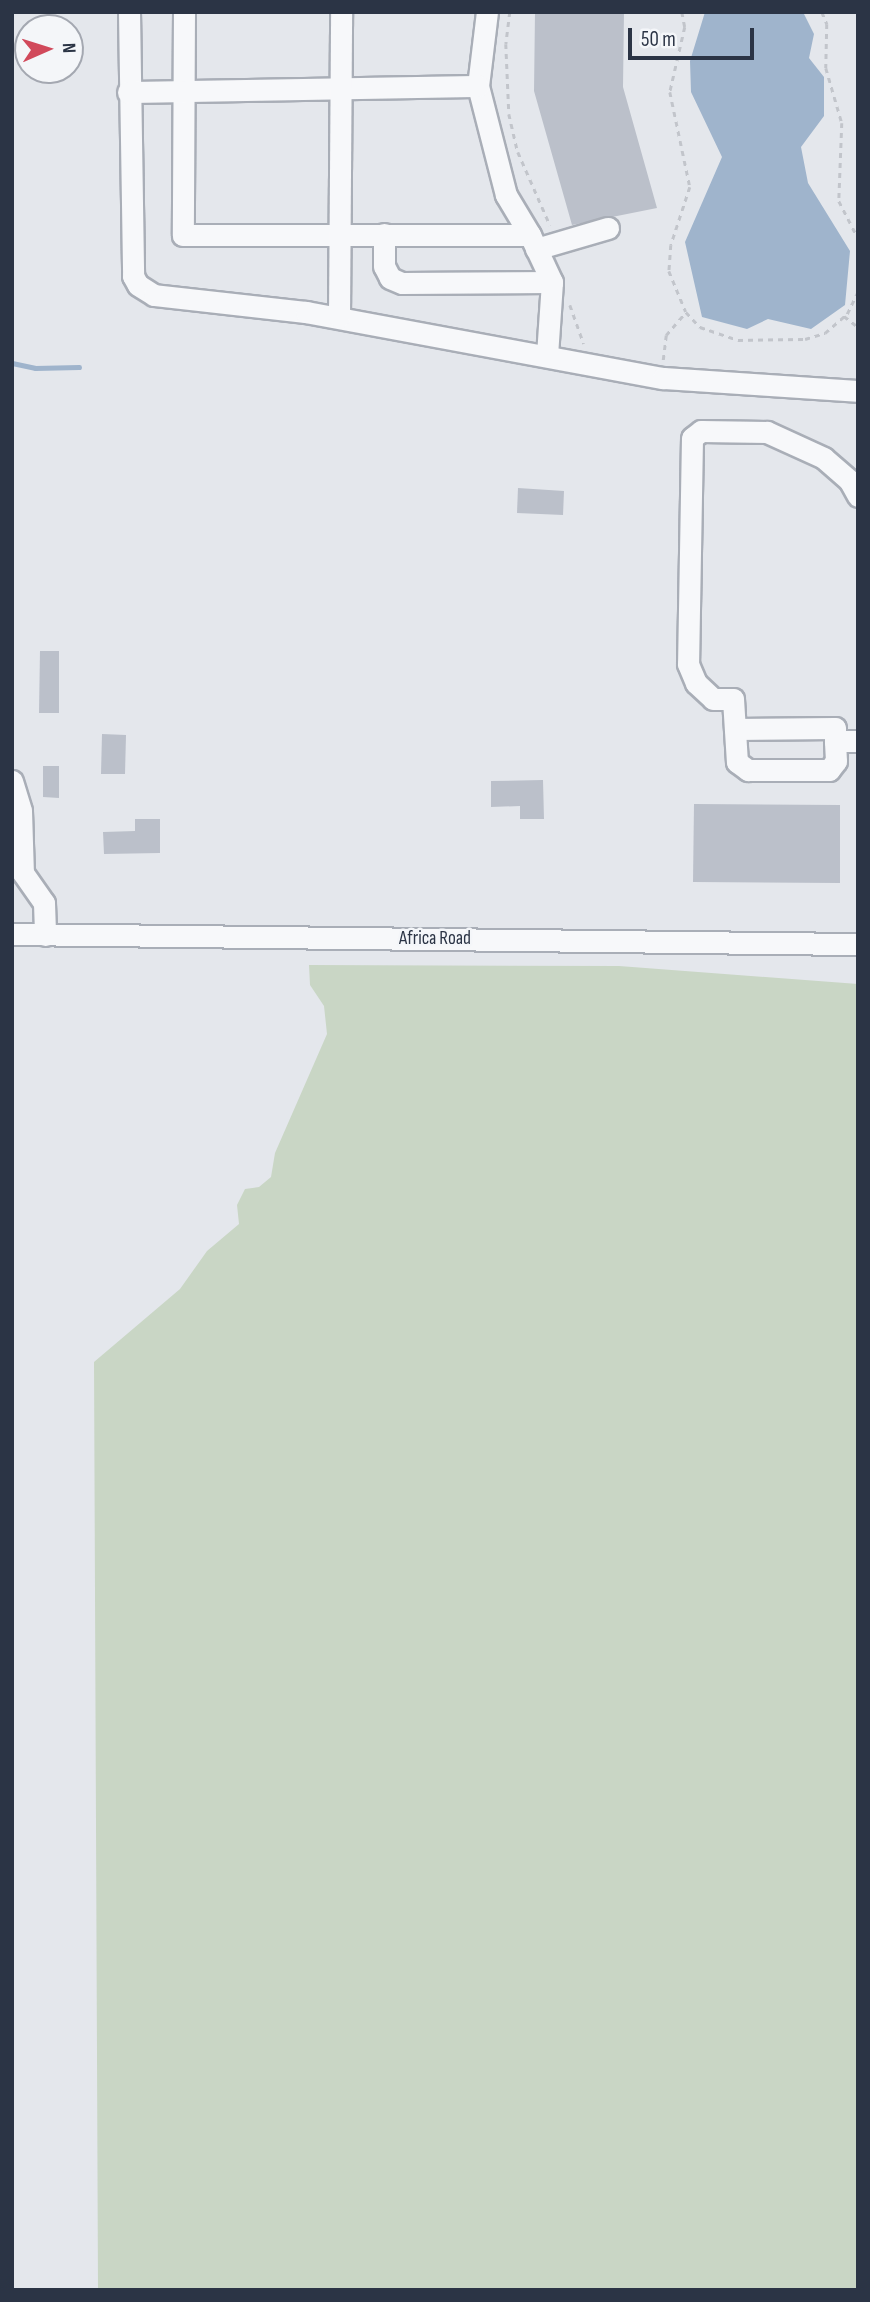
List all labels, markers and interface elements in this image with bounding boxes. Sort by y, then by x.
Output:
north arrow [14,14,84,84]
scale bar [632,14,758,58]
text: 50 m [641,27,676,52]
text: N [57,42,80,54]
street label: Africa Road [399,928,471,950]

